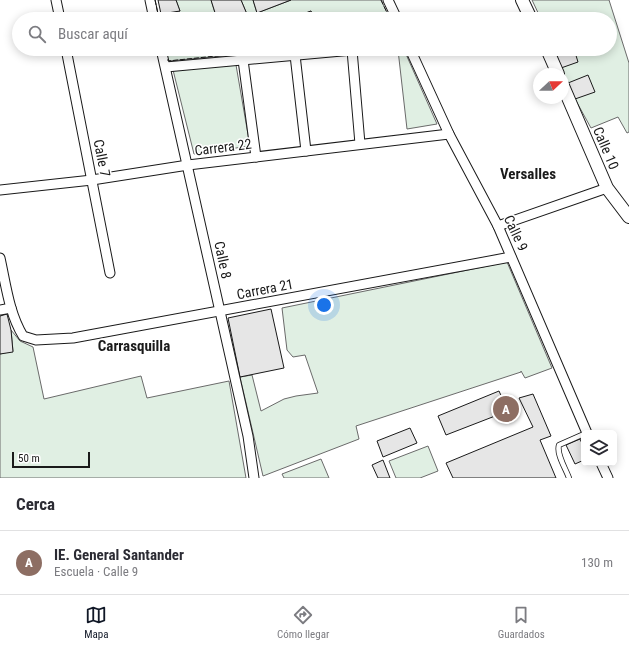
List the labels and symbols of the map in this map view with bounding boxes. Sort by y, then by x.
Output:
north arrow [533,68,569,104]
street label: Calle 10 [590,124,622,172]
street label: Carrera 22 [194,136,253,158]
street label: Calle 7 [91,138,113,178]
district label: Versalles [500,165,556,183]
street label: Calle 9 [501,213,531,253]
street label: Calle 8 [211,240,235,280]
street label: Carrera 21 [235,276,295,302]
your location [314,295,334,315]
district label: Carrasquilla [98,337,170,355]
pin: A [493,394,519,424]
scale bar [12,450,90,469]

